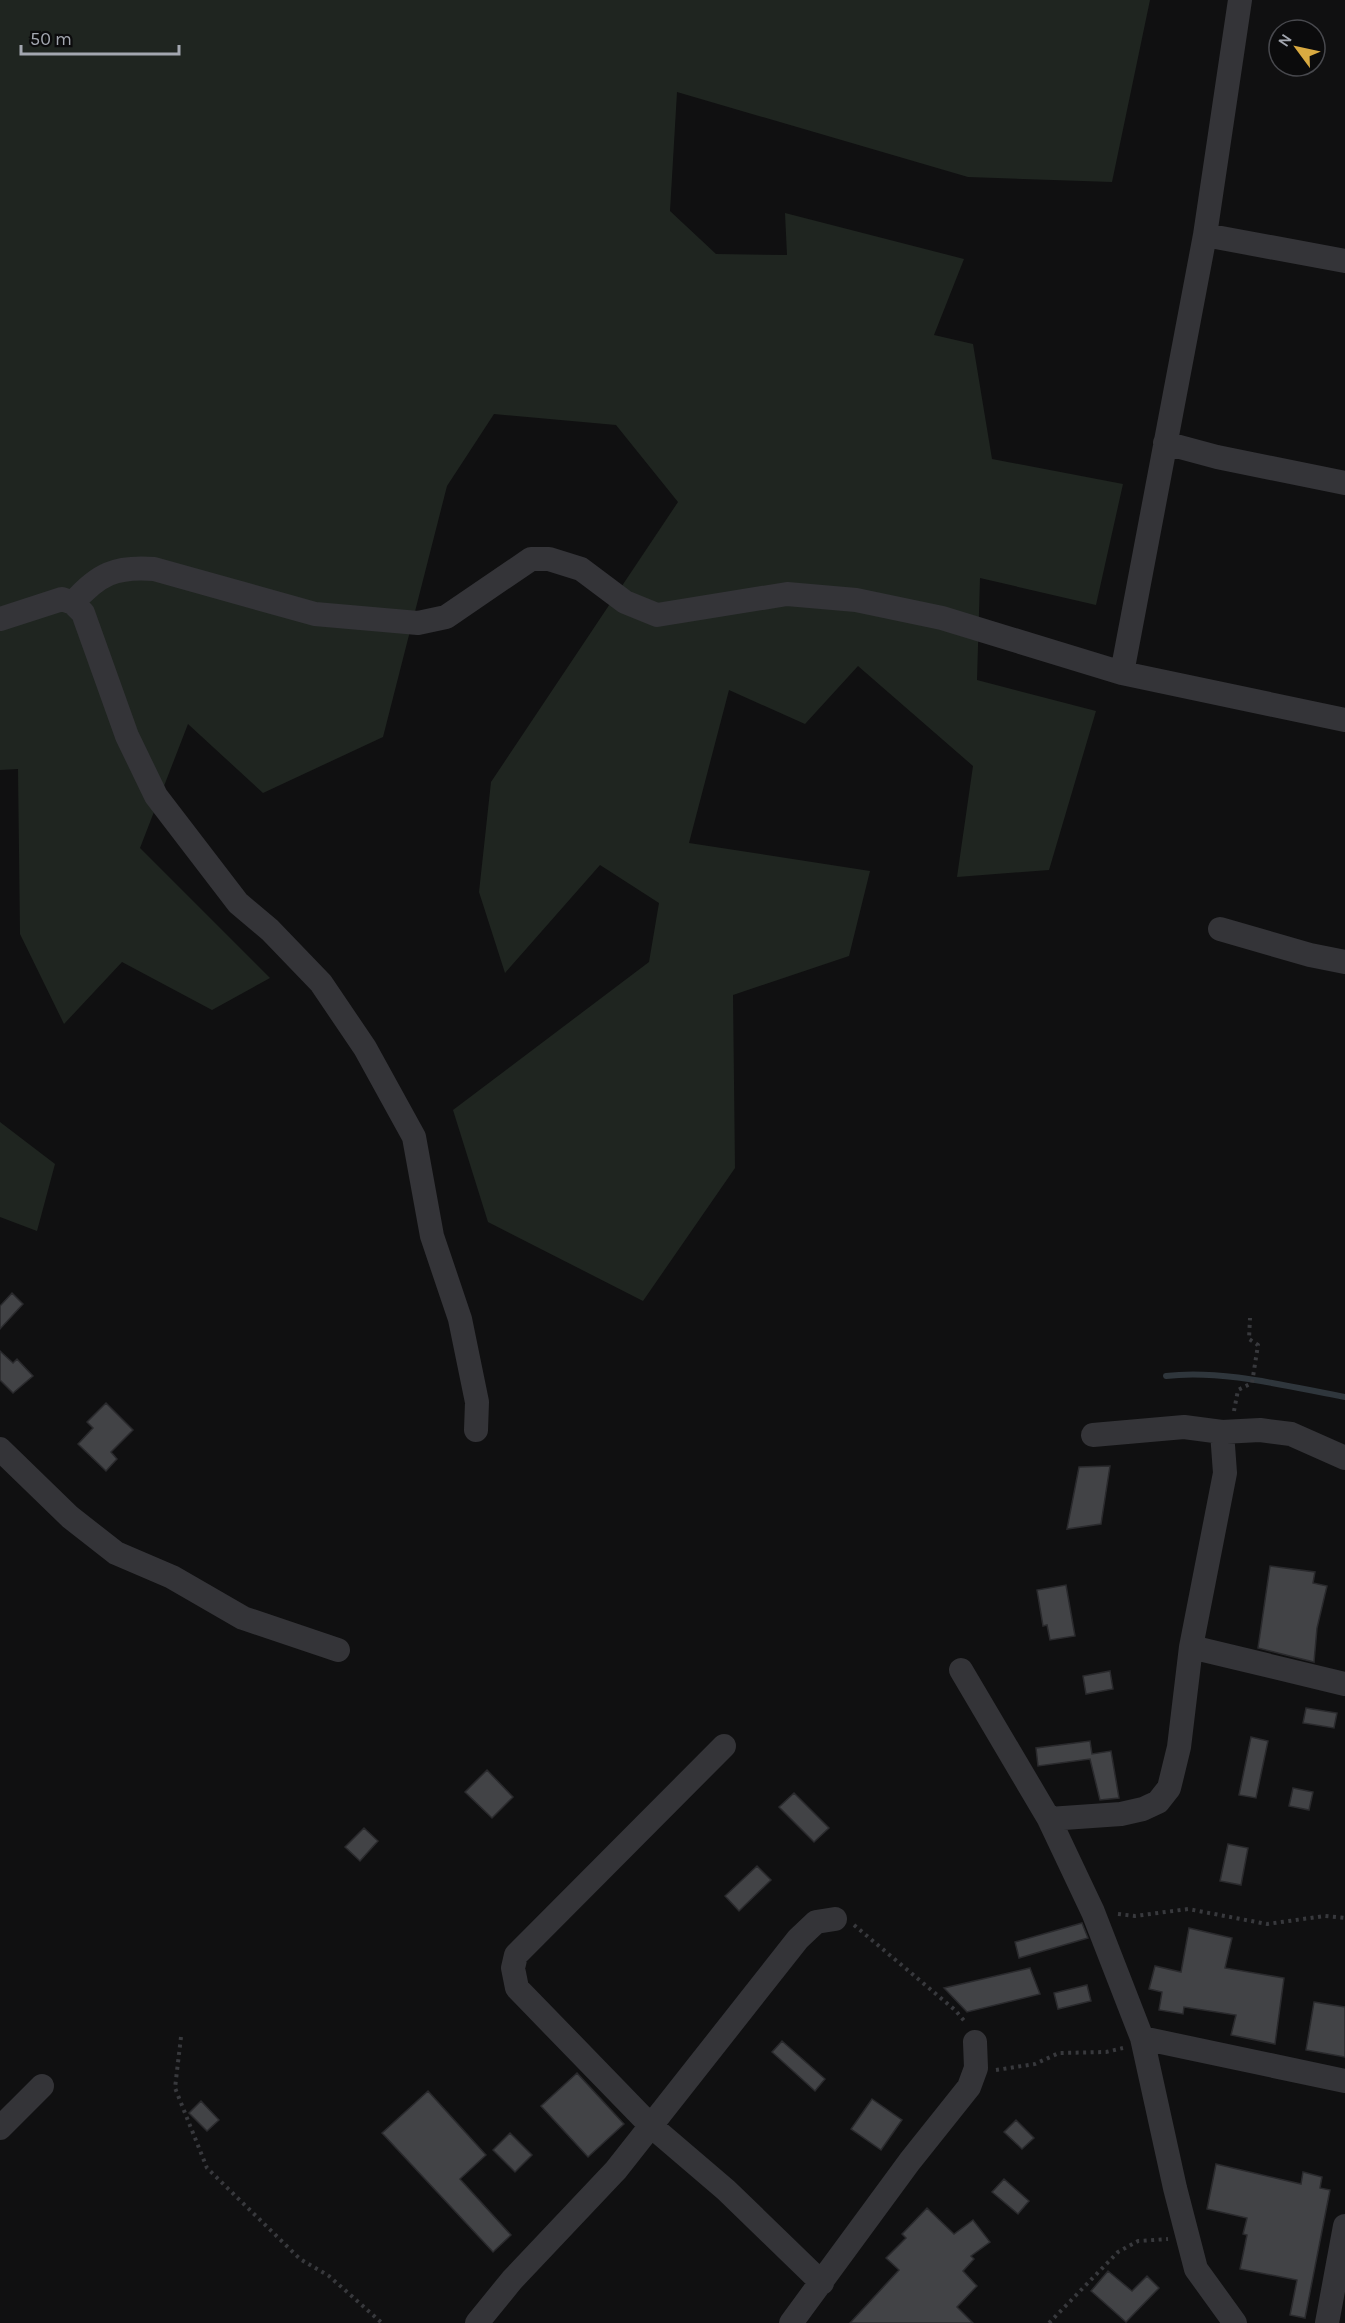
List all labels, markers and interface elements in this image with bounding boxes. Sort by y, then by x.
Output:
scale bar [21,18,178,56]
north arrow [1267,18,1327,78]
text: 50 m [30,28,72,50]
text: N [1274,30,1296,50]

